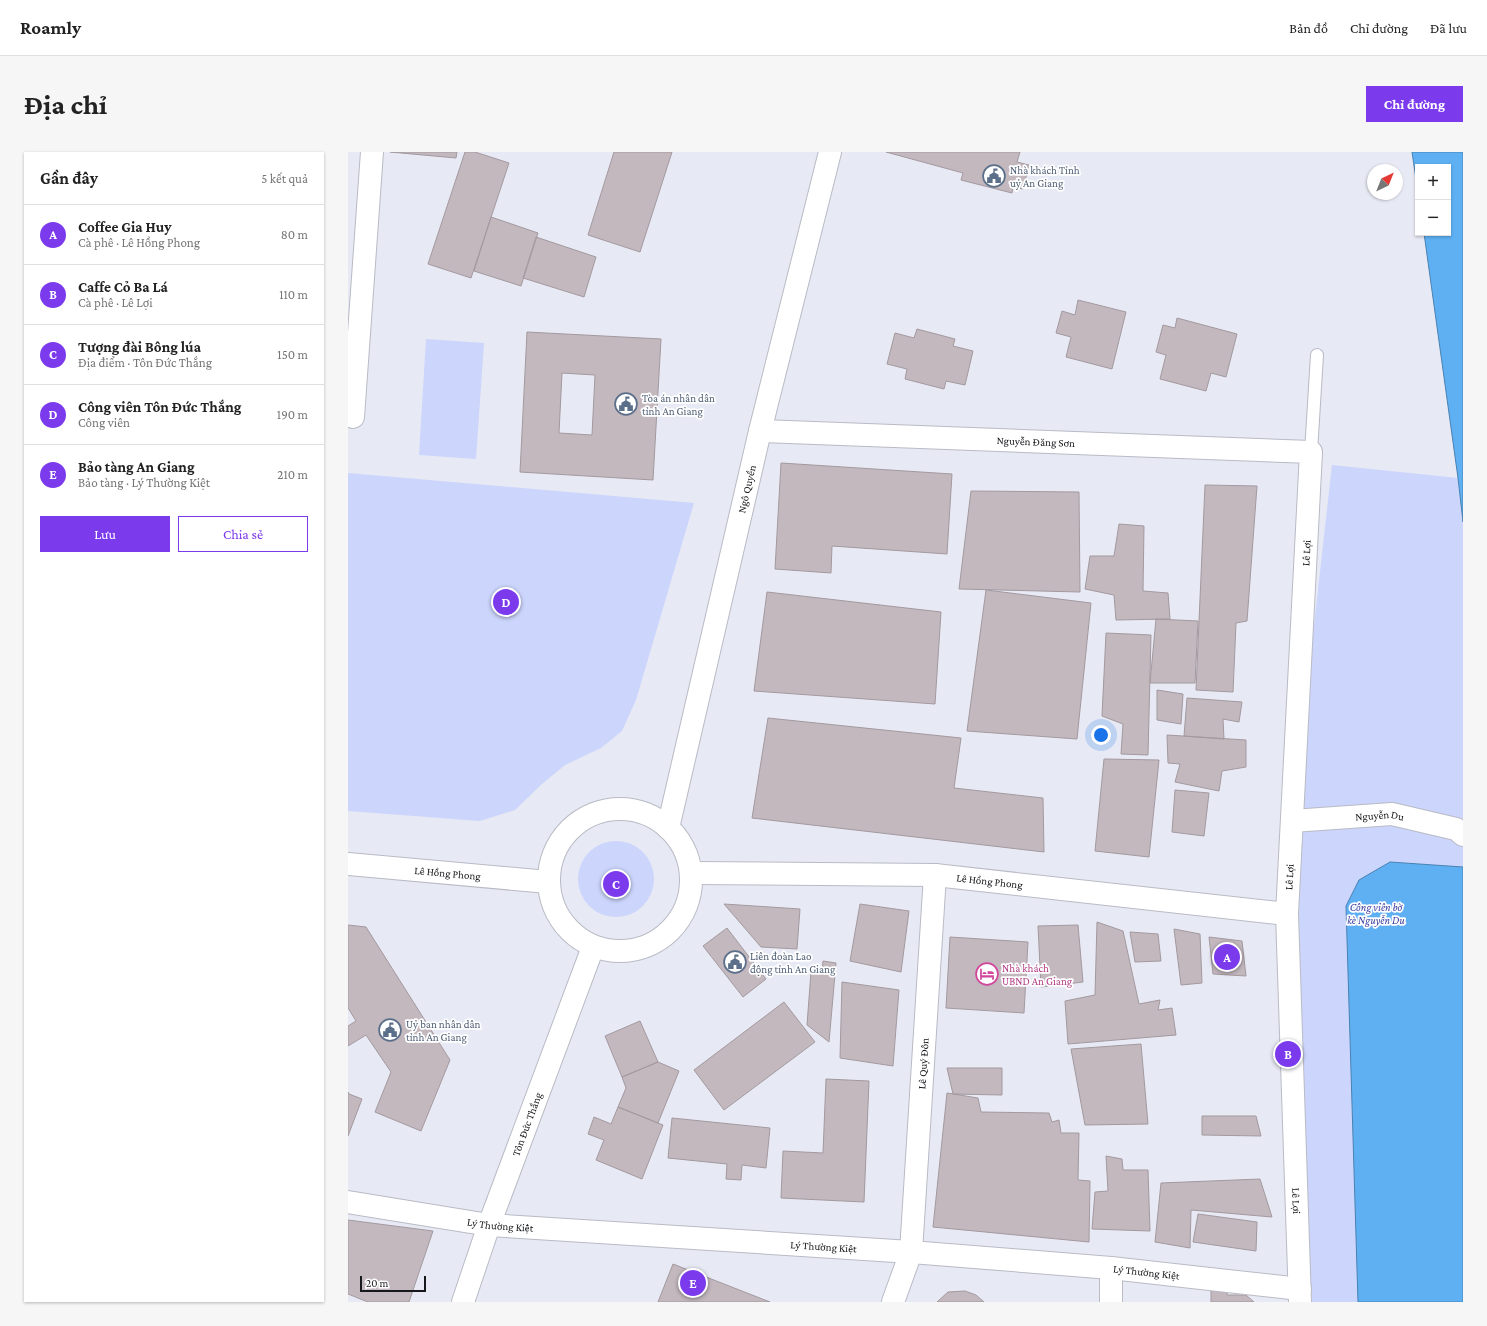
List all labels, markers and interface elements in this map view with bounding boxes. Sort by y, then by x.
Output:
text: Roamly [20,17,81,38]
text: Bản đồ [1289,20,1328,36]
text: Chỉ đường [1350,20,1408,36]
text: Đã lưu [1430,20,1467,36]
button: Chỉ đường [1366,86,1463,122]
text: Địa chỉ [24,89,107,120]
public building icon: Nhà khách Tỉnh uỷ An Giang [981,163,1007,189]
place label: Nhà khách Tỉnh uỷ An Giang [1010,164,1080,190]
north arrow [1367,164,1403,200]
map controls [1415,164,1451,236]
button: + [1415,164,1451,200]
text: Gần đây [40,169,98,188]
text: 5 kết quả [261,171,308,186]
button: − [1415,200,1451,236]
text: Coffee Gia Huy [78,219,172,235]
text: A [49,227,57,242]
text: 80 m [281,227,308,242]
text: Cà phê · Lê Hồng Phong [78,235,200,250]
text: Caffe Cỏ Ba Lá [78,279,168,295]
text: B [49,287,57,302]
text: 110 m [279,287,308,302]
text: Cà phê · Lê Lợi [78,295,153,310]
text: Tượng đài Bông lúa [78,339,201,355]
text: C [49,347,57,362]
text: 150 m [277,347,308,362]
text: Địa điểm · Tôn Đức Thắng [78,355,212,370]
public building icon: Tòa án nhân dân tỉnh An Giang [613,391,639,417]
place label: Tòa án nhân dân tỉnh An Giang [642,392,715,418]
text: Công viên Tôn Đức Thắng [78,399,241,415]
text: D [49,407,57,422]
text: 190 m [277,407,308,422]
text: Công viên [78,415,130,430]
street label: Nguyễn Đăng Sơn [996,434,1075,449]
text: Bảo tàng An Giang [78,459,195,475]
street label: Ngô Quyền [735,464,758,514]
text: E [49,467,57,482]
text: 210 m [277,467,308,482]
text: Bảo tàng · Lý Thường Kiệt [78,475,210,490]
button: Lưu [40,516,170,552]
button: Chia sẻ [178,516,308,552]
street label: Lê Lợi [1299,539,1314,566]
pin: D [493,587,519,617]
your location [1091,725,1111,745]
street label: Nguyễn Du [1355,808,1406,823]
street label: Lê Lợi [1282,863,1297,890]
street label: Lê Hồng Phong [414,864,482,883]
pin: C [603,869,629,899]
street label: Lê Hồng Phong [956,871,1024,892]
park label: Công viên bờ kè Nguyễn Du [1347,901,1405,927]
pin: A [1214,942,1240,972]
public building icon: Liên đoàn Lao động tỉnh An Giang [722,949,748,975]
place label: Liên đoàn Lao động tỉnh An Giang [750,950,836,976]
hotel icon: Nhà khách UBND An Giang [974,961,1000,987]
place label: Nhà khách UBND An Giang [1002,962,1073,988]
public building icon: Uỷ ban nhân dân tỉnh An Giang [377,1017,403,1043]
place label: Uỷ ban nhân dân tỉnh An Giang [406,1018,481,1044]
street label: Lê Quý Đôn [915,1037,931,1090]
pin: B [1275,1039,1301,1069]
street label: Tôn Đức Thắng [509,1090,545,1158]
street label: Lê Lợi [1290,1187,1303,1214]
street label: Lý Thường Kiệt [466,1216,534,1235]
street label: Lý Thường Kiệt [790,1238,857,1255]
street label: Lý Thường Kiệt [1113,1262,1181,1282]
pin: E [680,1268,706,1298]
scale bar [360,1274,426,1293]
text: 20 m [366,1277,388,1289]

